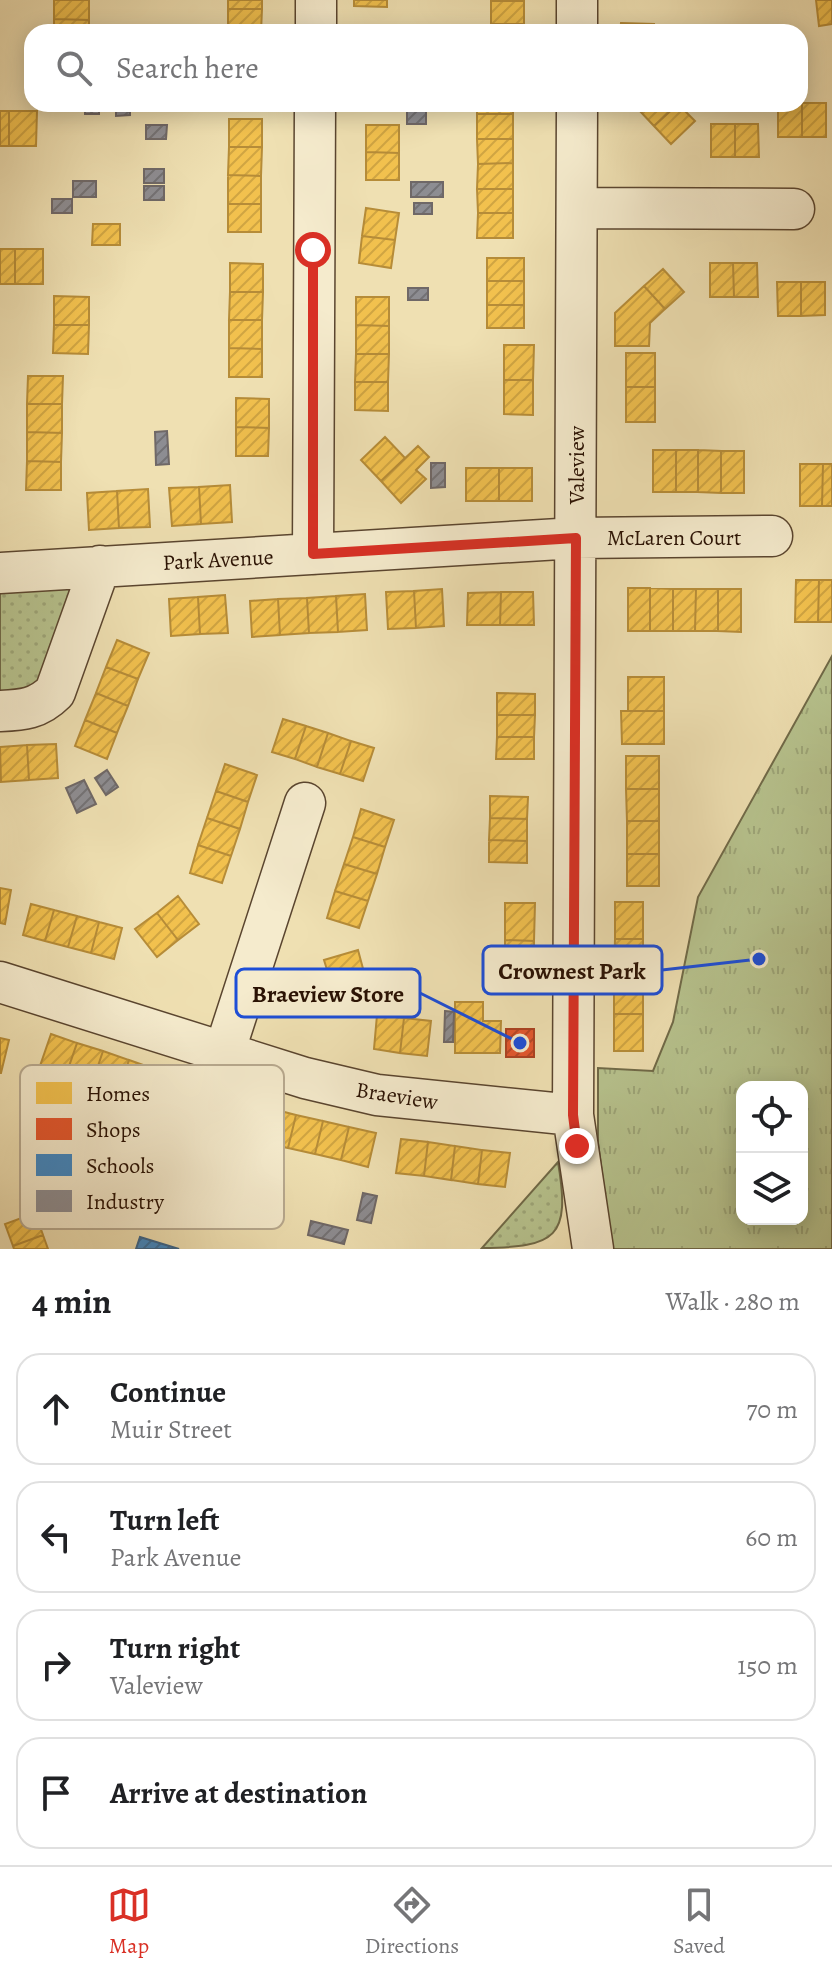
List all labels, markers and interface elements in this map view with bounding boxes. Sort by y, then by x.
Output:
search box [24,24,808,112]
icon: search [52,46,96,90]
text: Search here [116,48,259,88]
route start [295,232,331,268]
street label: Valeview [562,425,592,505]
street label: McLaren Court [607,523,741,553]
street label: Park Avenue [162,542,274,578]
callout: Crownest Park [483,946,662,994]
text: Crownest Park [498,955,646,987]
callout: Braeview Store [236,969,420,1017]
text: Braeview Store [252,978,404,1010]
legend [20,1065,284,1229]
street label: Braeview [354,1075,440,1117]
text: Homes [86,1079,150,1109]
map controls [736,1081,808,1225]
button: locate [736,1081,808,1153]
text: Shops [86,1115,141,1145]
route end [559,1128,595,1164]
text: Schools [86,1151,154,1181]
button: layers [736,1153,808,1225]
text: Industry [86,1187,164,1217]
text: 4 min [32,1278,111,1325]
text: Walk · 280 m [665,1284,800,1319]
text: Continue [110,1372,226,1412]
icon: ahead [34,1387,78,1431]
text: 70 m [746,1392,798,1427]
text: Muir Street [110,1412,232,1447]
text: Turn left [110,1500,219,1540]
icon: left [34,1515,78,1559]
text: 60 m [745,1520,798,1555]
text: Park Avenue [110,1540,241,1575]
text: Turn right [110,1628,240,1668]
icon: right [34,1643,78,1687]
text: 150 m [737,1648,798,1683]
text: Valeview [110,1668,203,1703]
icon: arrive [34,1771,78,1815]
text: Arrive at destination [110,1773,367,1813]
tab: Map [107,1883,151,1961]
tab: Directions [365,1883,459,1961]
tab: Saved [673,1883,725,1961]

